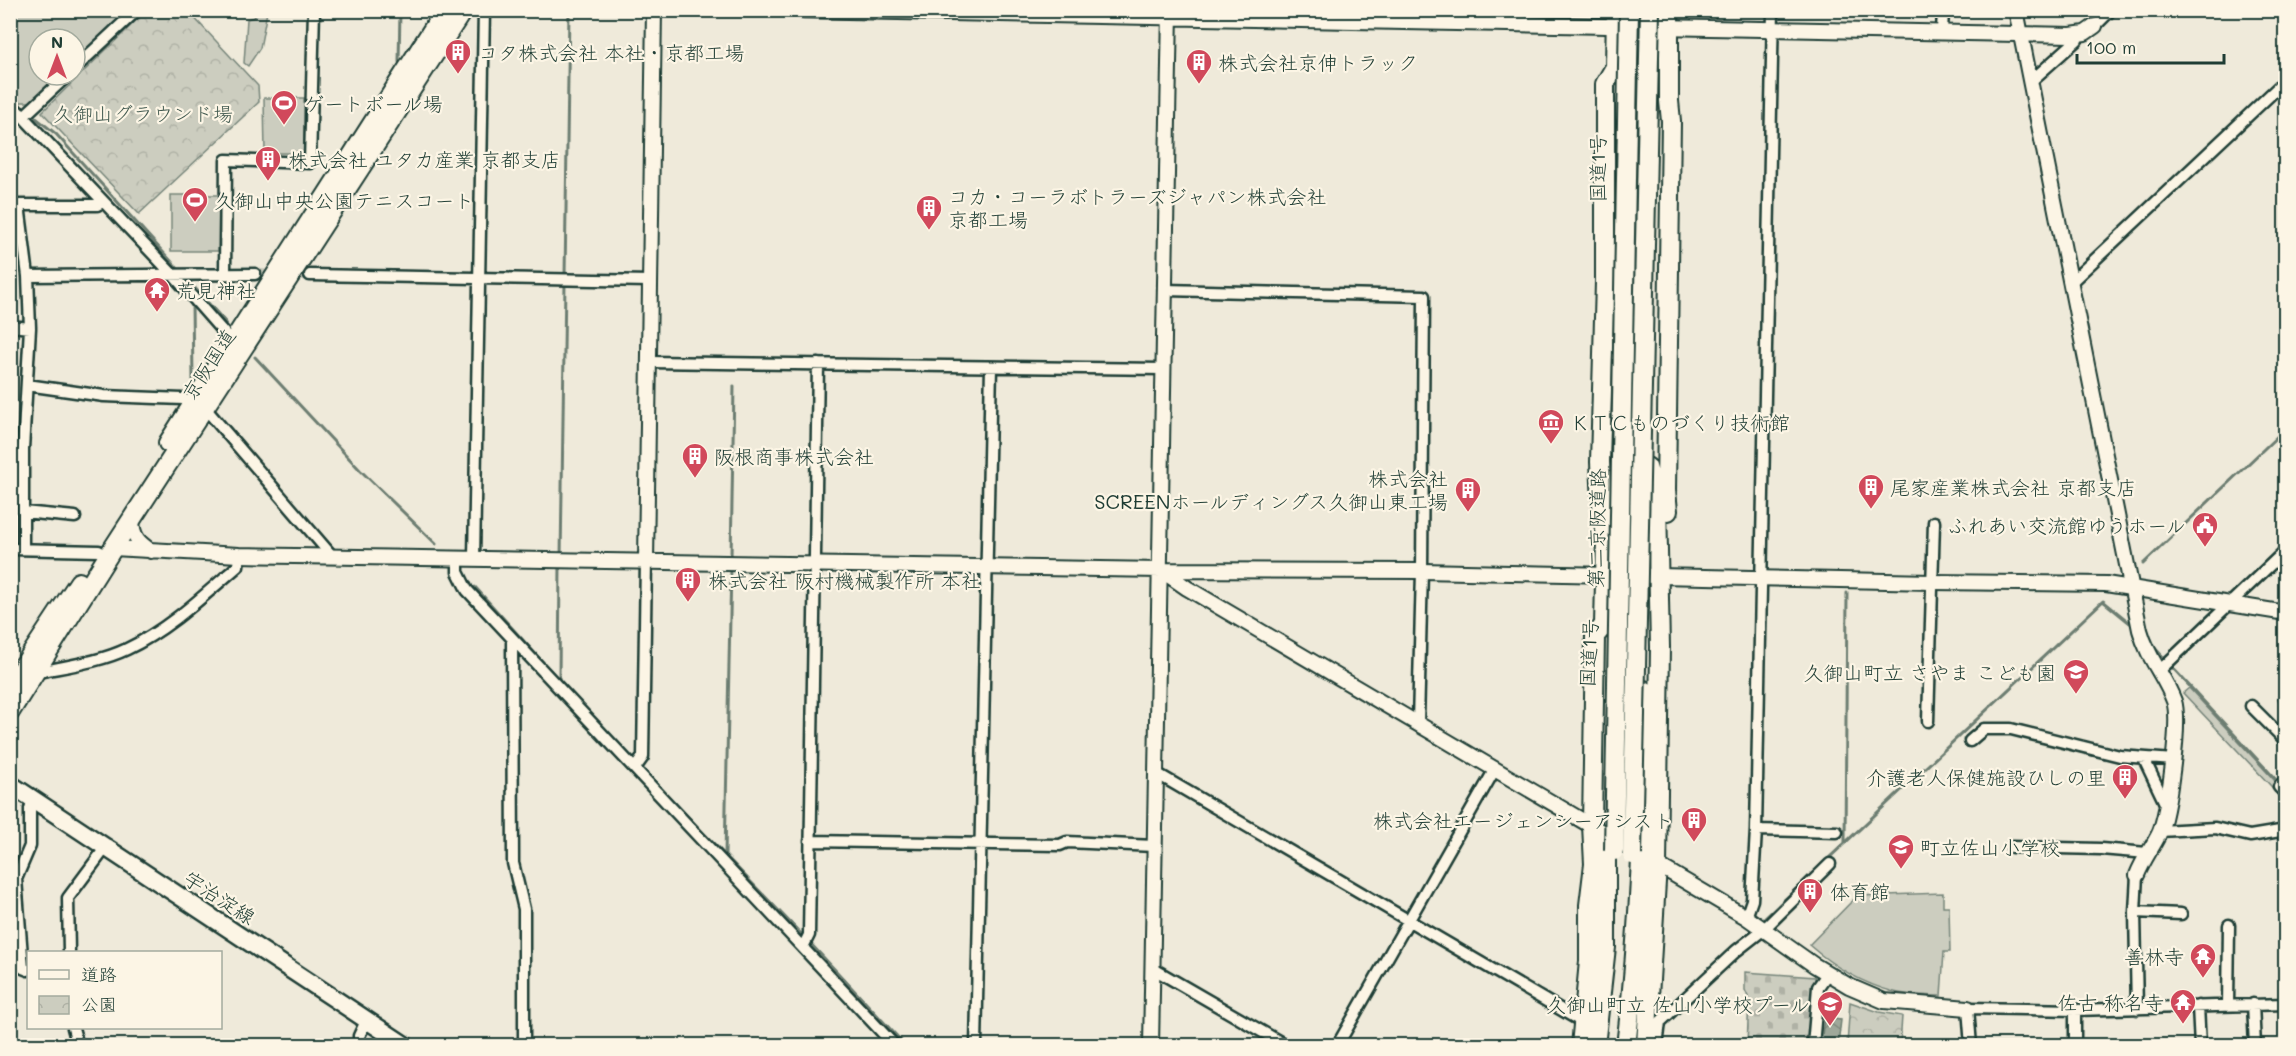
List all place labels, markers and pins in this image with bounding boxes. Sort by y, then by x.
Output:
building icon: コタ株式会社 本社・京都工場 [443,37,473,75]
place label: コタ株式会社 本社・京都工場 [478,39,744,65]
building icon: 株式会社京伸トラック [1184,47,1214,85]
place label: 株式会社京伸トラック [1218,49,1418,75]
sports icon: ゲートボール場 [269,88,299,126]
place label: ゲートボール場 [304,90,443,116]
building icon: 株式会社 ユタカ産業 京都支店 [253,144,283,182]
place label: 株式会社 ユタカ産業 京都支店 [288,146,561,172]
place label: コカ・コーラボトラーズジャパン株式会社 京都工場 [948,183,1326,232]
sports icon: 久御山中央公園テニスコート [180,185,210,223]
place label: 久御山中央公園テニスコート [214,187,474,213]
building icon: コカ・コーラボトラーズジャパン株式会社 京都工場 [914,193,944,231]
temple icon: 荒見神社 [142,275,172,313]
place label: 荒見神社 [176,277,256,303]
museum icon: ＫＴＣものづくり技術館 [1536,407,1566,445]
place label: ＫＴＣものづくり技術館 [1570,409,1790,435]
building icon: 阪根商事株式会社 [680,441,710,479]
place label: 阪根商事株式会社 [714,443,874,469]
place label: 株式会社 SCREENホールディングス久御山東工場 [1094,465,1448,514]
building icon: 尾家産業株式会社 京都支店 [1856,472,1886,510]
place label: 尾家産業株式会社 京都支店 [1890,474,2136,500]
building icon: 株式会社 SCREENホールディングス久御山東工場 [1453,475,1483,513]
public building icon: ふれあい交流館ゆうホール [2190,510,2220,548]
place label: ふれあい交流館ゆうホール [1947,512,2186,538]
building icon: 株式会社 阪村機械製作所 本社 [673,565,703,603]
place label: 株式会社 阪村機械製作所 本社 [708,567,981,593]
school or university icon: 久御山町立 さやま こども園 [2061,657,2091,695]
place label: 久御山町立 さやま こども園 [1803,659,2056,685]
building icon: 介護老人保健施設ひしの里 [2110,762,2140,800]
place label: 介護老人保健施設ひしの里 [1866,764,2106,790]
building icon: 株式会社エージェンシーアシスト [1679,805,1709,843]
place label: 株式会社エージェンシーアシスト [1373,807,1674,833]
school or university icon: 町立佐山小学校 [1886,832,1916,870]
place label: 町立佐山小学校 [1920,834,2060,860]
building icon: 体育館 [1795,876,1825,914]
place label: 体育館 [1830,878,1890,904]
temple icon: 善林寺 [2188,941,2218,979]
place label: 善林寺 [2124,943,2184,969]
temple icon: 佐古 称名寺 [2168,987,2198,1025]
school or university icon: 久御山町立 佐山小学校プール [1815,989,1845,1027]
place label: 佐古 称名寺 [2058,989,2164,1015]
place label: 久御山町立 佐山小学校プール [1546,991,1810,1017]

